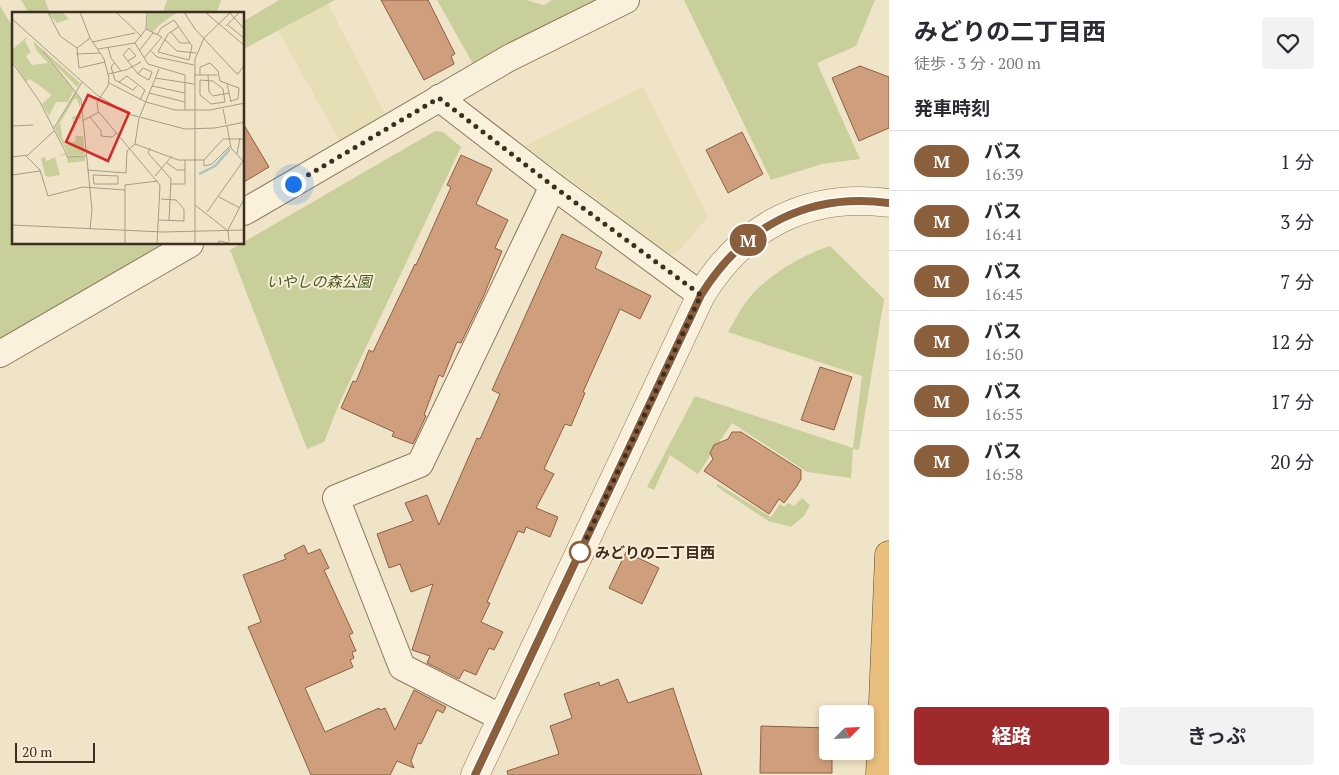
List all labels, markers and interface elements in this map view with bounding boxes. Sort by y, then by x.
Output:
inset map [12,12,245,245]
text: みどりの二丁目西 [914,15,1106,47]
button: heart [1262,17,1314,69]
text: 徒歩 · 3 分 · 200 m [914,52,1041,74]
text: 発車時刻 [914,95,990,120]
text: バス [984,138,1022,163]
text: M [933,149,950,173]
text: 1 分 [1280,149,1314,174]
text: 16:39 [984,163,1023,185]
your location [281,172,306,197]
text: バス [984,198,1022,223]
text: M [933,209,950,233]
text: 3 分 [1280,209,1314,234]
text: 16:41 [984,223,1023,245]
line badge: M [732,224,764,256]
text: M [740,228,756,252]
text: バス [984,258,1022,283]
text: M [933,269,950,293]
text: 7 分 [1280,269,1314,294]
park label: いやしの森公園 [266,271,373,291]
text: 16:45 [984,283,1023,305]
text: バス [984,318,1022,343]
text: M [933,329,950,353]
text: 12 分 [1270,329,1314,354]
text: 16:50 [984,343,1023,365]
text: バス [984,378,1022,403]
text: M [933,389,950,413]
text: 17 分 [1270,389,1314,414]
text: 16:55 [984,403,1023,425]
text: バス [984,438,1022,463]
text: M [933,449,950,473]
text: 20 分 [1270,449,1314,474]
text: 16:58 [984,463,1023,485]
marker: みどりの二丁目西 [569,541,591,563]
place label: みどりの二丁目西 [595,542,715,562]
north arrow [819,705,874,760]
map controls [819,705,874,760]
button: 経路 [914,707,1109,765]
button: きっぷ [1119,707,1314,765]
scale bar [15,740,95,763]
text: 20 m [22,742,52,761]

